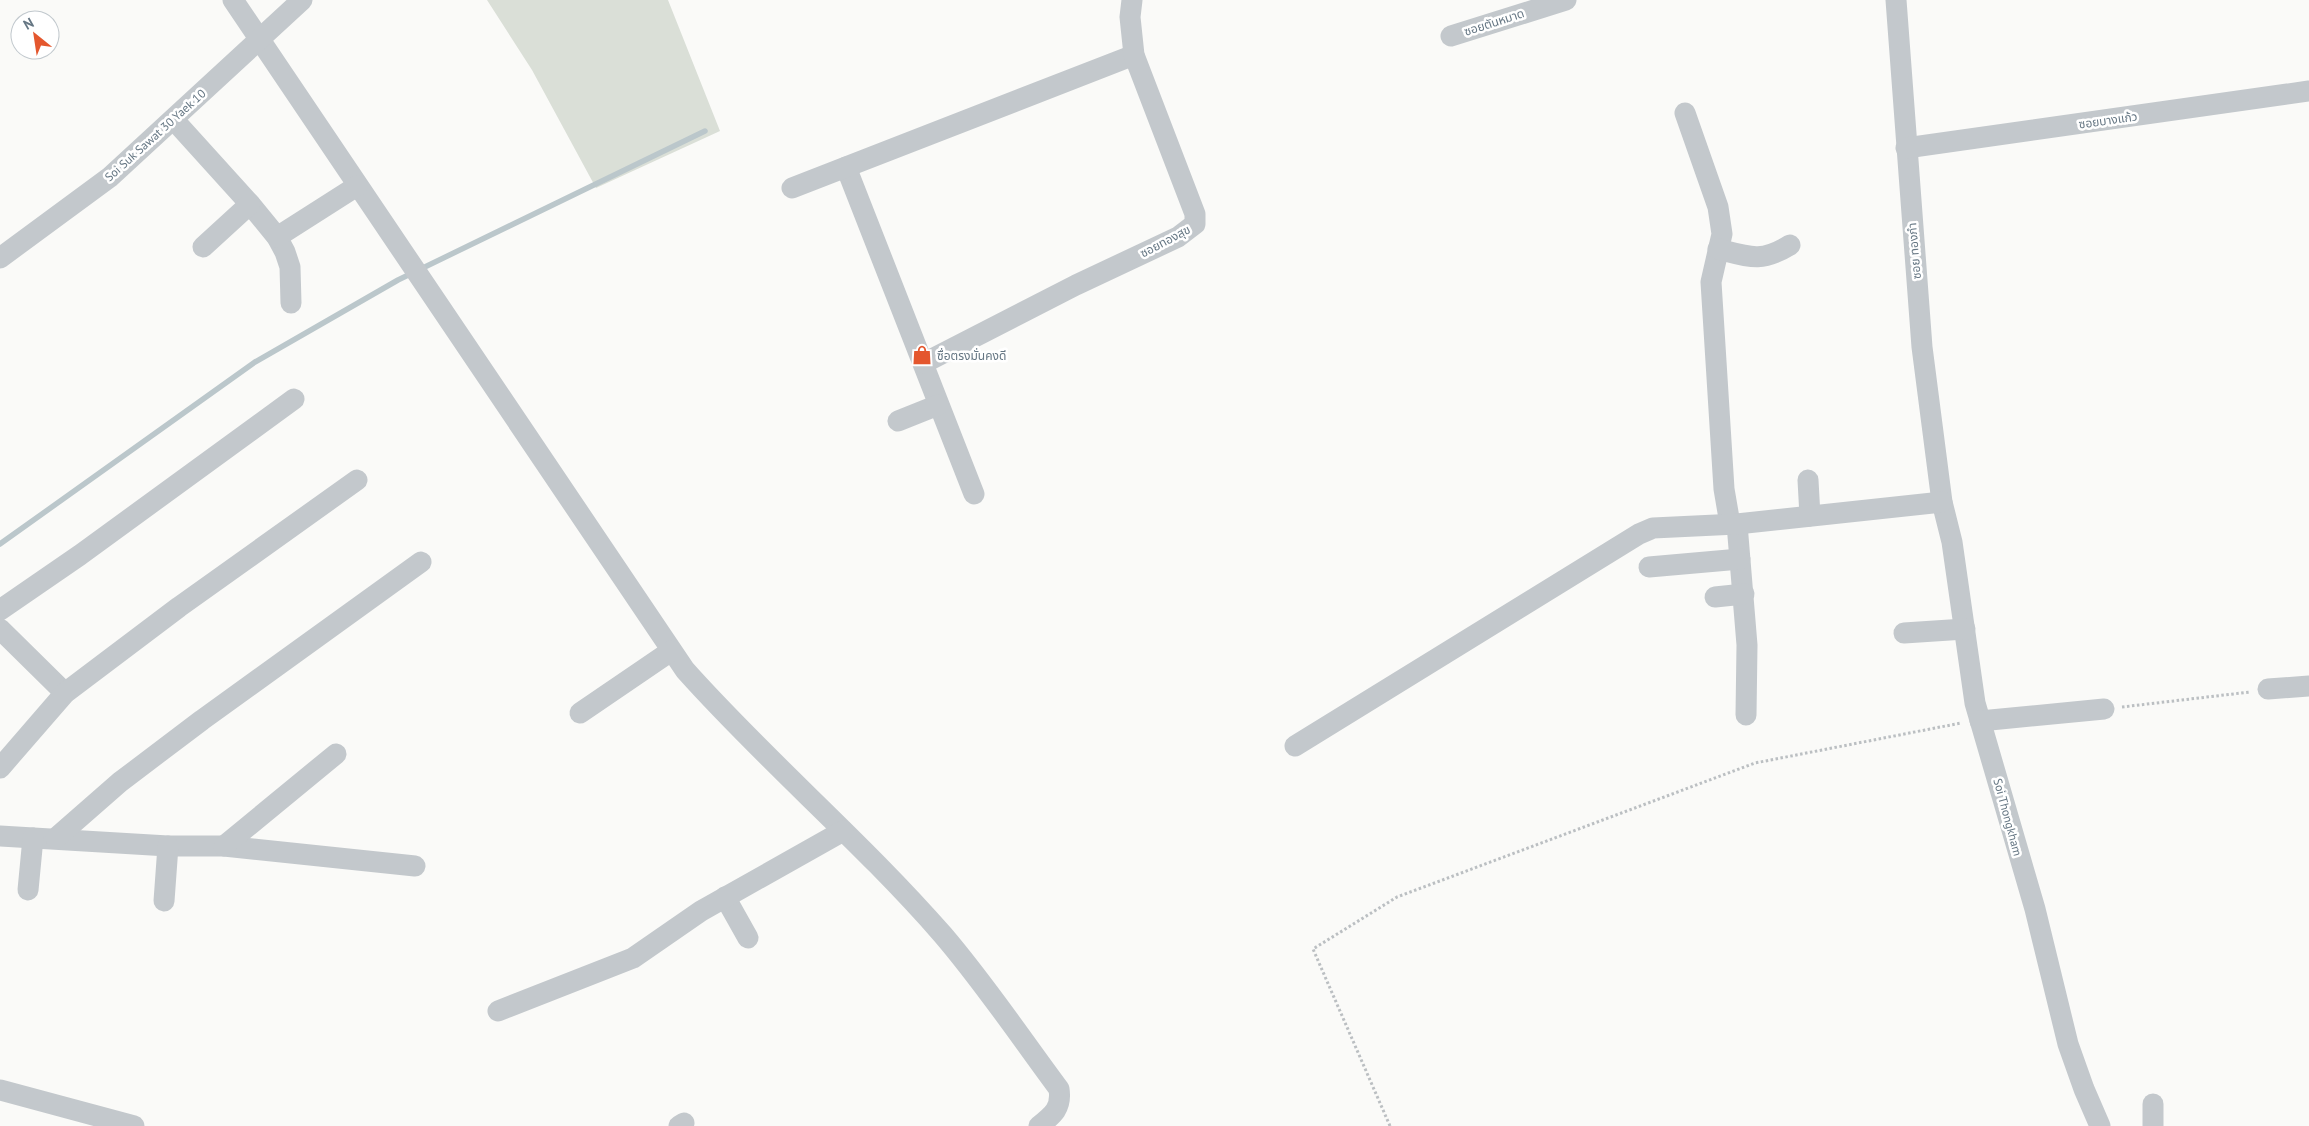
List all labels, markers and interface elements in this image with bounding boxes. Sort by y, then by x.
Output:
street label: ซอยตันหมาด [1462,5,1526,39]
north arrow [10,10,60,60]
text: N [20,14,37,34]
street label: Soi Suk Sawat 30 Yaek 10 [101,85,209,184]
street label: ซอยบางแก้ว [2078,108,2138,132]
street label: ซอยทองสุข [1137,222,1193,260]
street label: ซอย ทองภํา [1904,222,1924,280]
shop icon: ซื่อตรงมั่นคงดี [911,344,933,366]
place label: ซื่อตรงมั่นคงดี [937,347,1006,363]
street label: Soi Thongkham [1990,777,2026,857]

